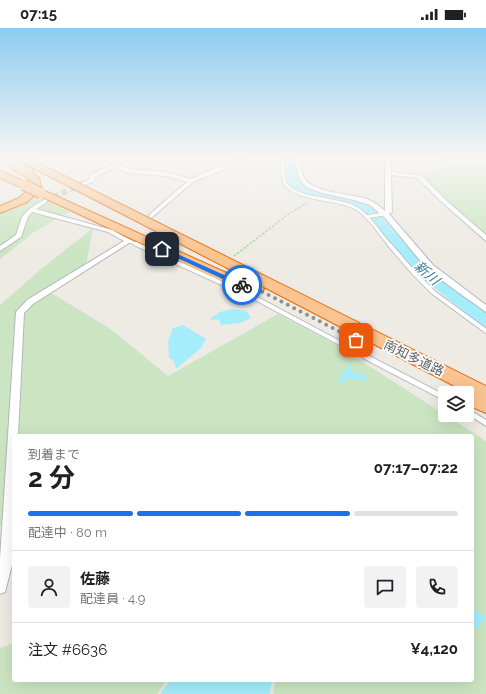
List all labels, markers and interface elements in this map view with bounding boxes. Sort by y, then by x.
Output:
text: 07:15 [20,5,57,23]
pin [145,232,179,266]
icon: home [151,238,173,260]
water label: 新川 [411,258,444,290]
courier [222,265,262,305]
icon: bike [231,274,253,296]
pin [339,323,373,357]
icon: bag [345,329,367,351]
street label: 南知多道路 [381,337,447,379]
map controls [438,386,474,422]
button: layers [438,386,474,422]
text: 到着まで [28,447,80,462]
text: 07:17–07:22 [374,459,458,477]
text: 2 分 [28,463,75,493]
text: 配達中 · 80 m [28,525,107,540]
button: person [28,566,70,608]
button: chat [364,566,406,608]
button: phone [416,566,458,608]
text: 佐藤 [80,570,110,588]
text: 配達員 · 4.9 [80,591,145,606]
text: ¥4,120 [410,640,458,658]
text: 注文 #6636 [28,641,107,659]

